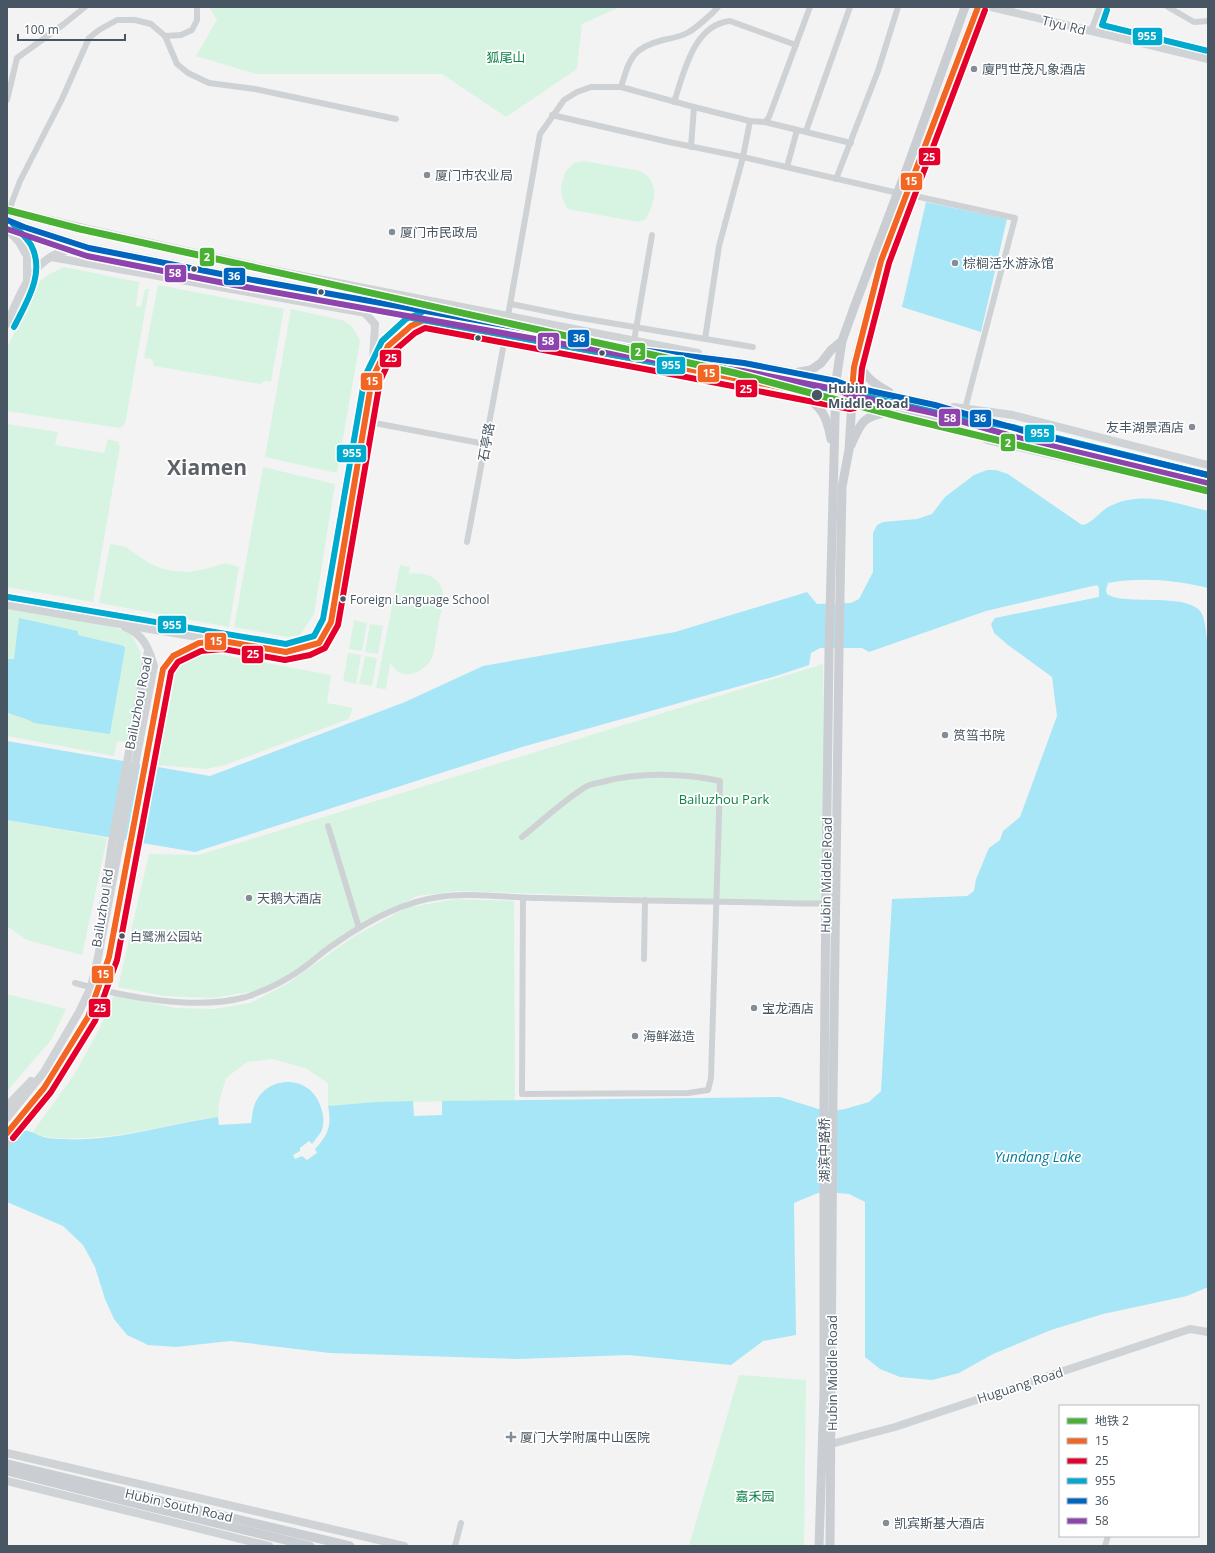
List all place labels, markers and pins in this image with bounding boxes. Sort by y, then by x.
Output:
place label: 廈門世茂凡象酒店 [982,60,1086,78]
marker: 廈門世茂凡象酒店 [969,64,979,74]
place label: 厦门市农业局 [435,166,513,184]
marker: 厦门市农业局 [422,170,432,180]
place label: 厦门市民政局 [400,223,478,241]
marker: 厦门市民政局 [387,227,397,237]
place label: 棕榈活水游泳馆 [963,254,1054,272]
marker: 棕榈活水游泳馆 [950,258,960,268]
unlabelled marker [189,264,199,274]
unlabelled marker [316,287,326,297]
unlabelled marker [473,333,483,343]
unlabelled marker [597,348,607,358]
place label: Hubin Middle Road [828,379,908,412]
marker: Hubin Middle Road [810,388,824,402]
place label: 友丰湖景酒店 [1106,418,1184,436]
marker: 友丰湖景酒店 [1187,422,1197,432]
place label: Foreign Language School [350,591,489,608]
marker: Foreign Language School [338,594,348,604]
place label: 筼筜书院 [953,726,1005,744]
marker: 筼筜书院 [940,730,950,740]
place label: 天鹅大酒店 [257,889,322,907]
marker: 天鹅大酒店 [244,893,254,903]
place label: 白鹭洲公园站 [130,928,202,945]
marker: 白鹭洲公园站 [117,931,127,941]
place label: 宝龙酒店 [762,999,814,1017]
marker: 宝龙酒店 [749,1003,759,1013]
place label: 海鲜滋造 [643,1027,695,1045]
marker: 海鲜滋造 [630,1031,640,1041]
place label: 厦门大学附属中山医院 [520,1428,650,1446]
marker: 厦门大学附属中山医院 [505,1431,517,1443]
place label: 凯宾斯基大酒店 [894,1514,985,1532]
marker: 凯宾斯基大酒店 [881,1518,891,1528]

